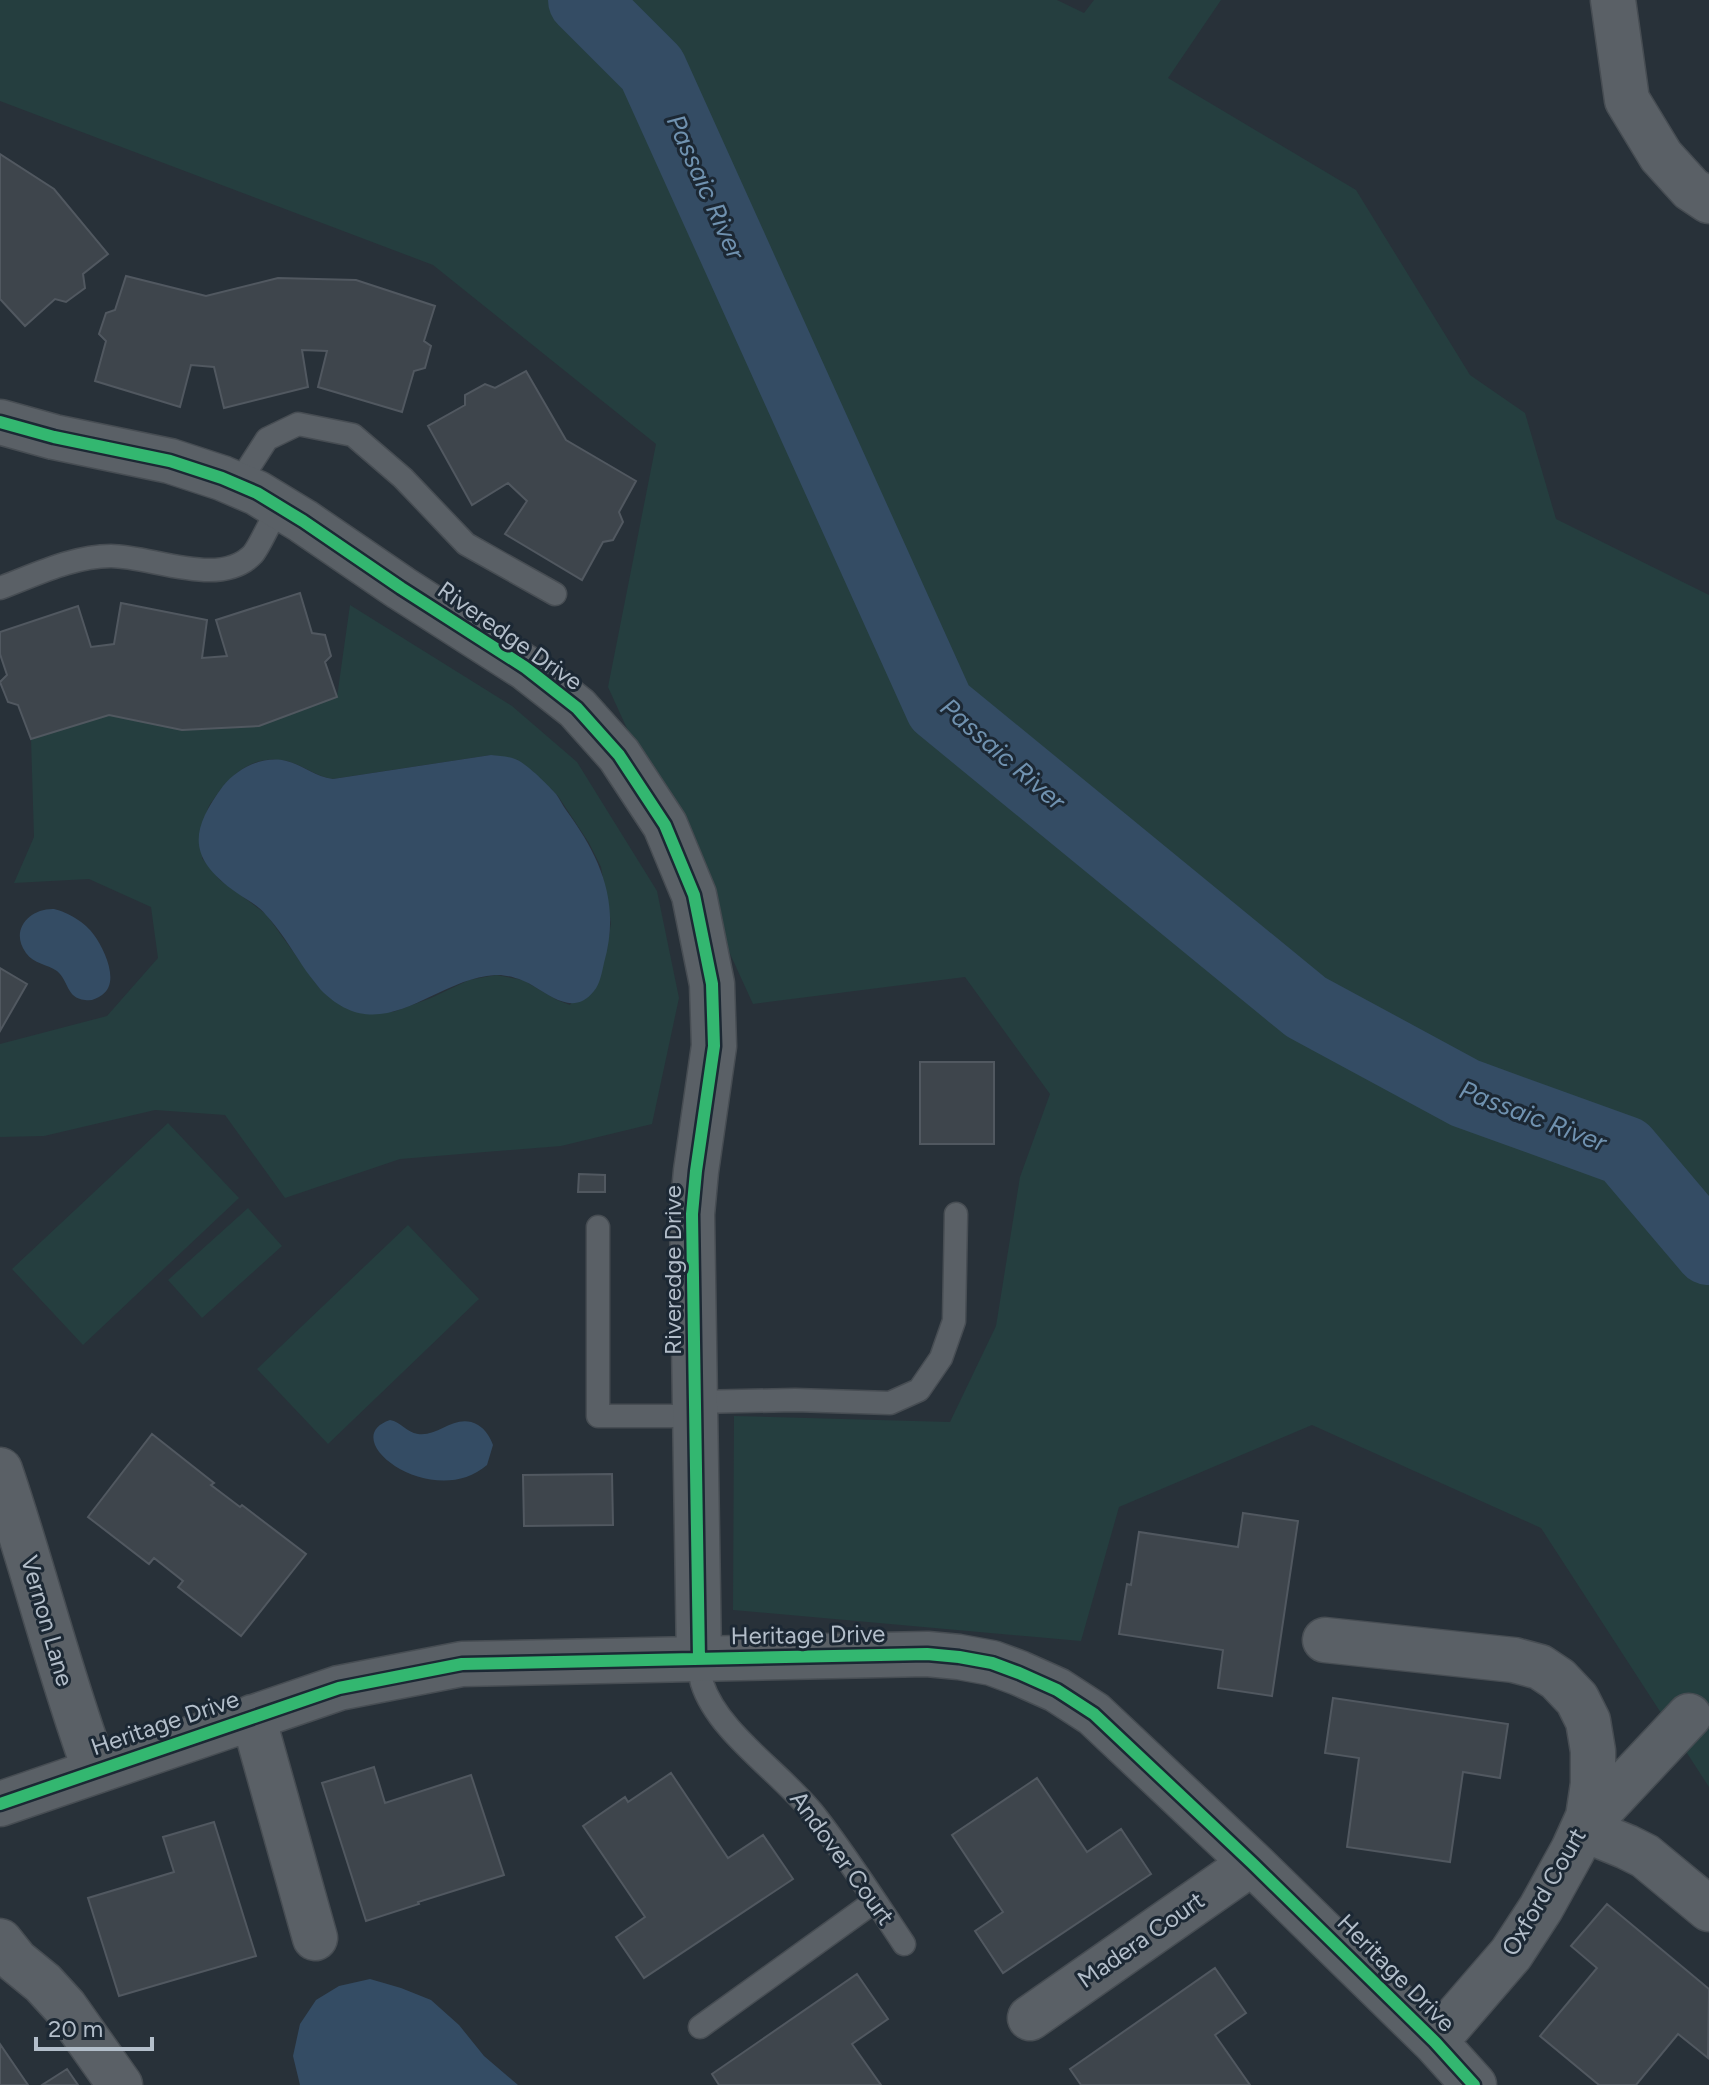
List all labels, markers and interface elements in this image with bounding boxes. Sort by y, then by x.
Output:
water label: Passaic River [660,110,753,265]
street label: Riveredge Drive [432,575,588,696]
water label: Passaic River [934,691,1073,818]
water label: Passaic River [1455,1073,1612,1159]
street label: Riveredge Drive [658,1185,687,1355]
street label: Vernon Lane [15,1552,80,1690]
street label: Heritage Drive [730,1619,886,1650]
street label: Heritage Drive [87,1684,243,1761]
street label: Andover Court [784,1785,901,1930]
street label: Oxford Court [1495,1823,1592,1961]
street label: Madera Court [1072,1885,1210,1994]
street label: Heritage Drive [1331,1908,1461,2038]
scale bar [36,2001,152,2051]
text: 20 m [48,2014,103,2043]

